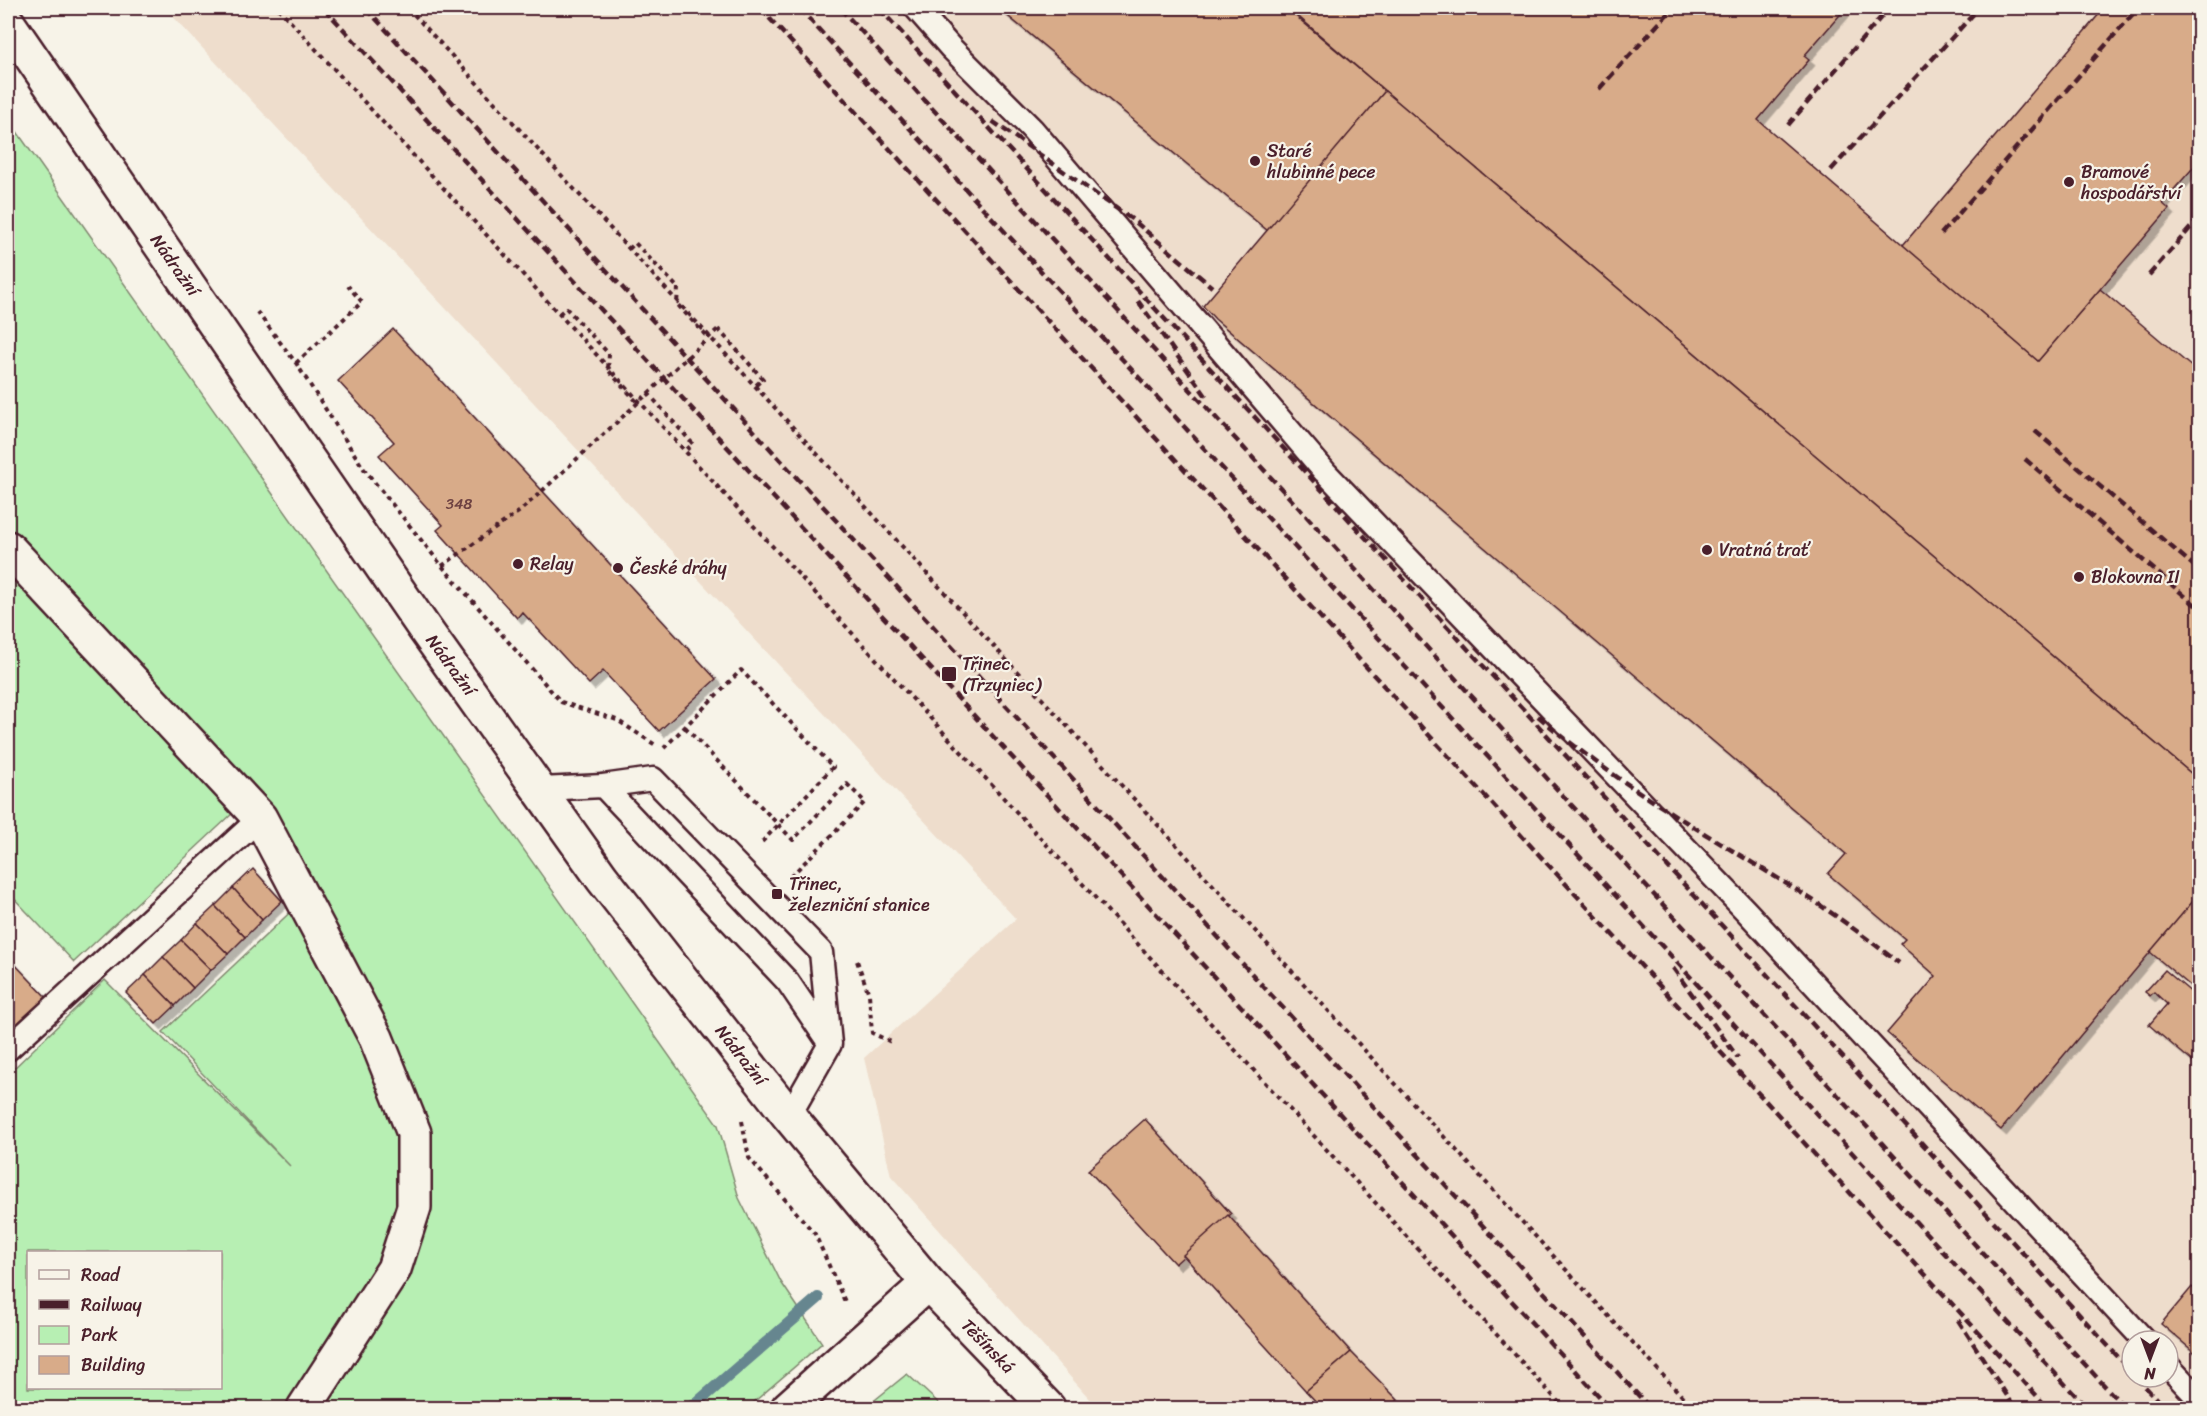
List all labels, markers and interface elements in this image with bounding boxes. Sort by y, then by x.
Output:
place label: Staré hlubinné pece [1266,135,1376,188]
marker: Staré hlubinné pece [1248,154,1262,168]
place label: Bramové hospodářství [2080,156,2183,209]
marker: Bramové hospodářství [2062,175,2076,189]
street label: Nádražní [142,227,210,305]
house number: 348 [446,491,472,517]
place label: Vratná trať [1719,534,1812,566]
marker: Vratná trať [1700,543,1714,557]
place label: Relay [530,548,574,580]
place label: České dráhy [630,552,728,584]
marker: Relay [511,557,525,571]
marker: České dráhy [611,561,625,575]
place label: Blokovna II [2091,561,2180,593]
marker: Blokovna II [2072,570,2086,584]
street label: Nádražní [417,627,486,705]
place label: Třinec (Trzyniec) [962,648,1043,701]
marker: Třinec (Trzyniec) [940,665,958,683]
place label: Třinec, železniční stanice [788,868,930,921]
marker: Třinec, železniční stanice [770,887,784,901]
street label: Nádražní [707,1017,777,1094]
legend [27,1251,222,1389]
text: Road [81,1259,121,1291]
text: Railway [81,1289,143,1321]
street label: Těšínská [953,1311,1023,1381]
text: Park [81,1319,118,1351]
north arrow [2120,1329,2180,1389]
text: Building [81,1349,145,1381]
text: N [2144,1359,2157,1388]

